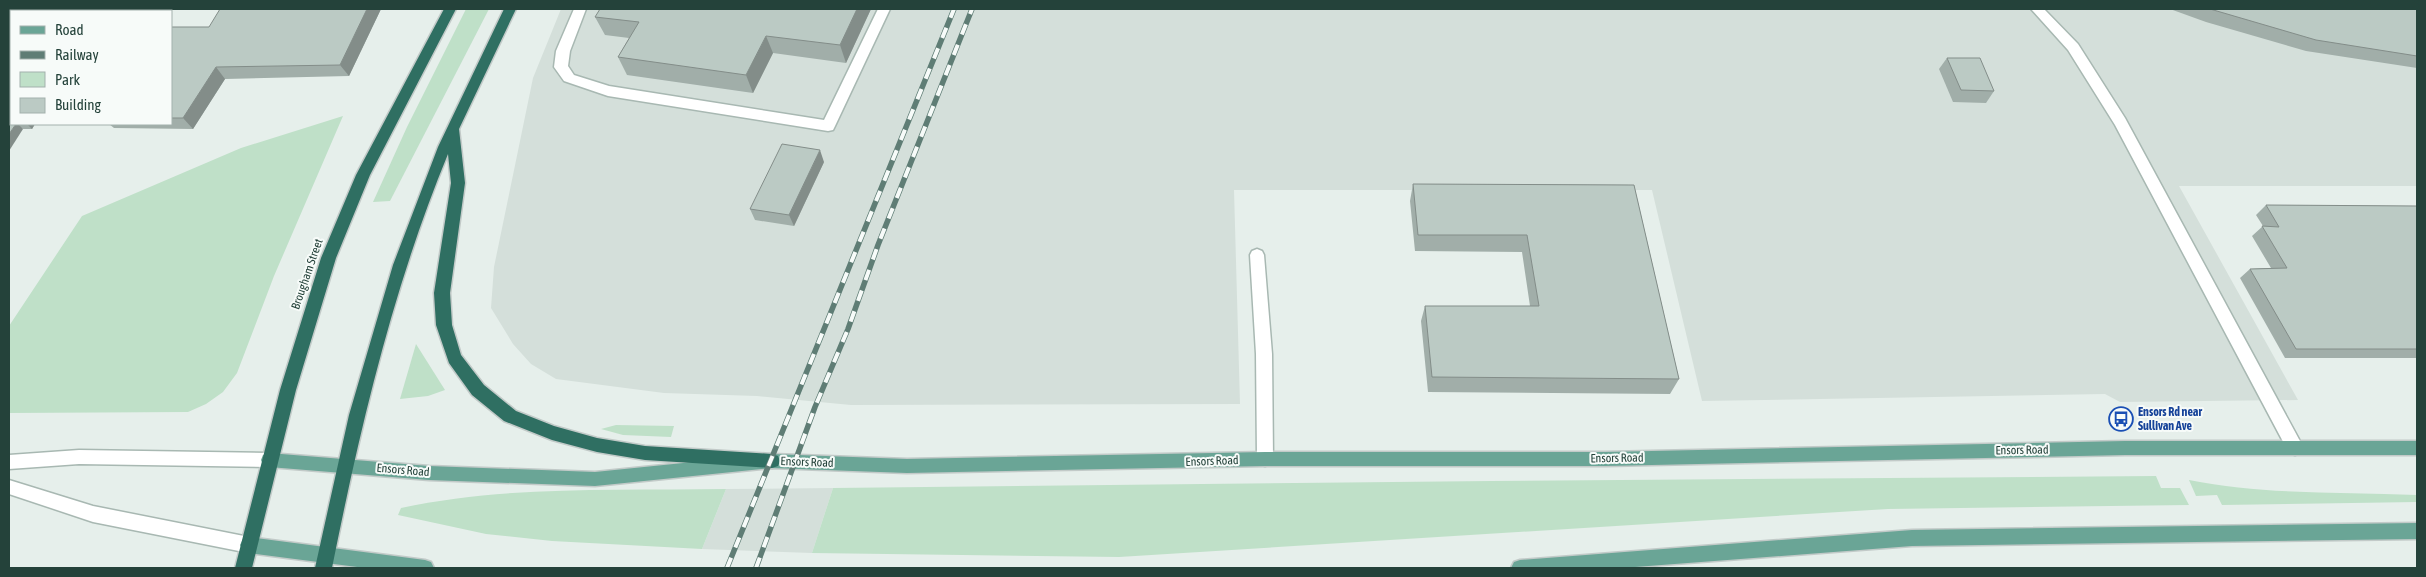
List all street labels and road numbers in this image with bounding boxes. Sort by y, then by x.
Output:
street label: Brougham Street [288,236,326,311]
street label: Ensors Road [1995,443,2049,457]
street label: Ensors Road [1590,451,1644,465]
street label: Ensors Road [1185,453,1239,469]
street label: Ensors Road [780,454,834,470]
street label: Ensors Road [376,461,430,479]

